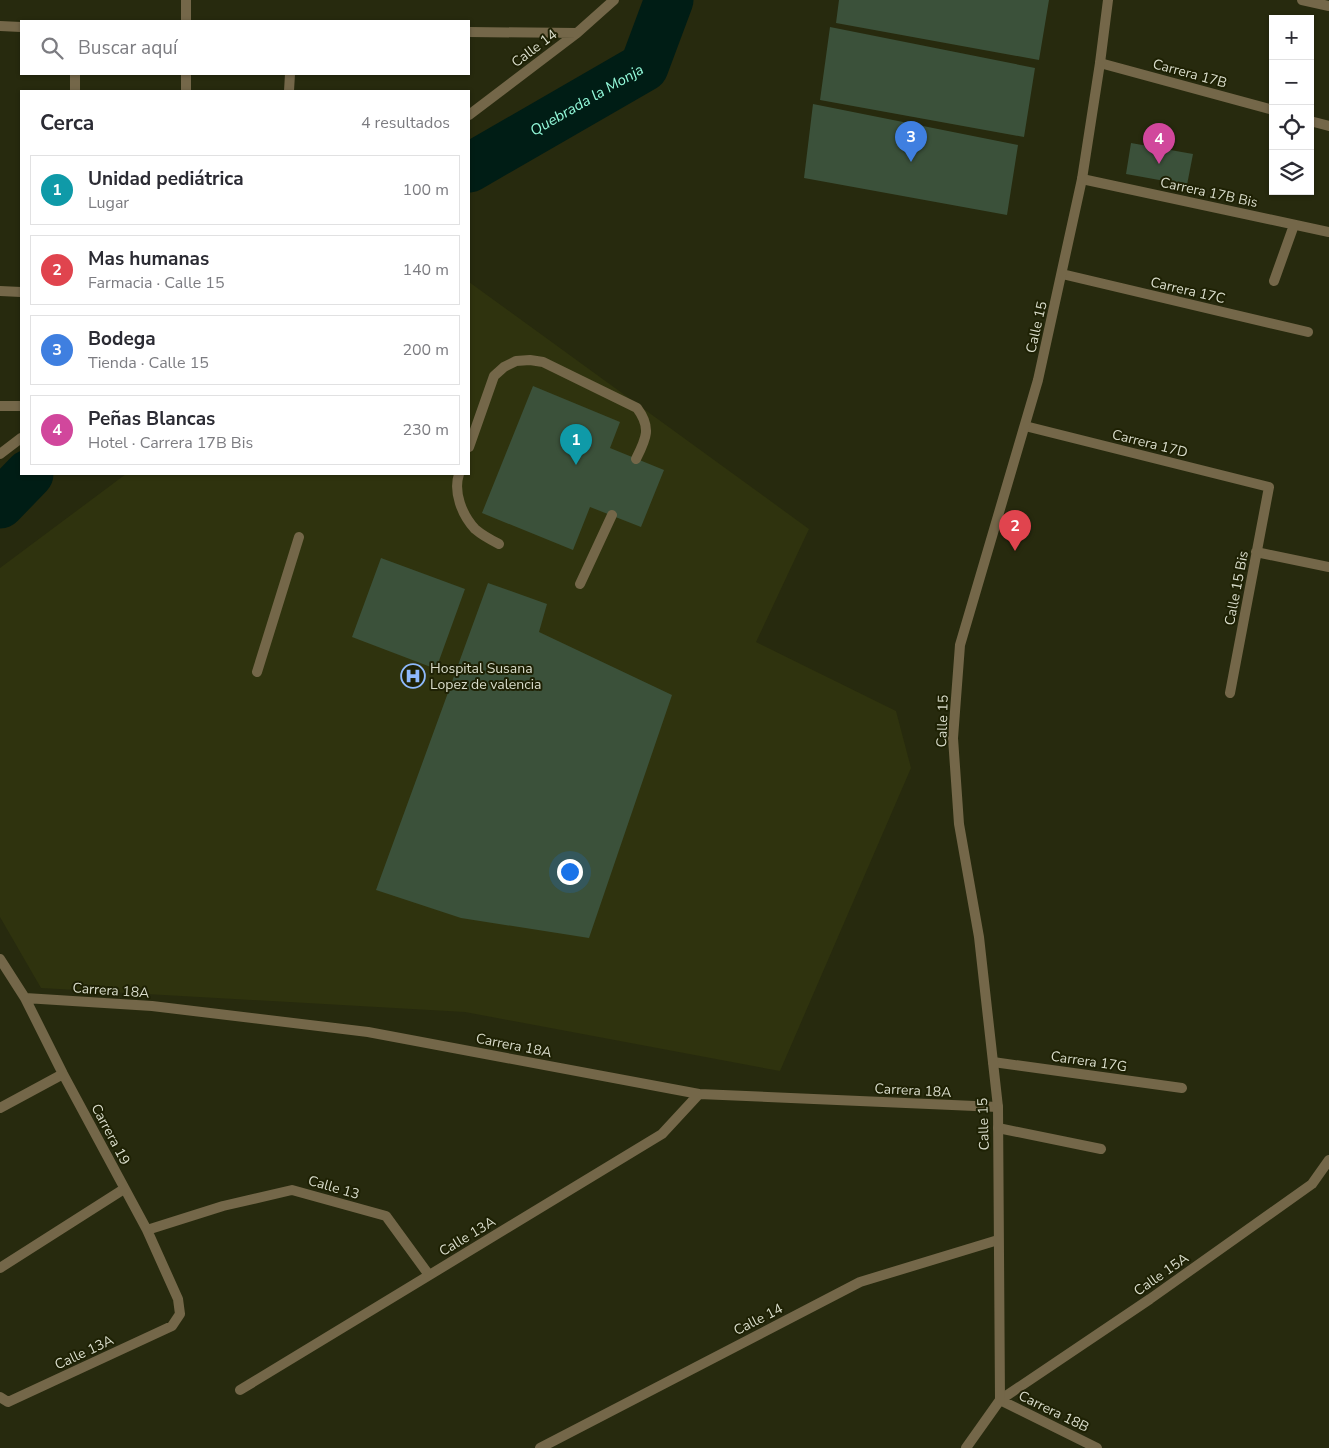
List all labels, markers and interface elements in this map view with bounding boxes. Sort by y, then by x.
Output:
map controls [1269,15,1314,195]
button: + [1269,15,1314,60]
search box [20,20,470,75]
street label: Calle 14 [508,25,561,72]
icon: search [38,34,66,62]
text: Buscar aquí [78,35,177,61]
street label: Carrera 17B [1151,54,1229,93]
water label: Quebrada la Monja [526,59,647,141]
button: − [1269,60,1314,105]
button: locate [1269,105,1314,150]
text: Cerca [40,109,94,137]
text: 4 resultados [361,112,450,134]
pin: 3 [895,121,927,162]
pin: 4 [1143,123,1175,164]
button: layers [1269,150,1314,195]
text: Unidad pediátrica [88,166,244,192]
street label: Carrera 17B Bis [1158,173,1260,212]
text: 1 [52,179,62,201]
text: 100 m [402,179,449,201]
text: Lugar [88,192,129,214]
text: Mas humanas [88,246,209,272]
text: 2 [52,259,62,281]
text: 140 m [402,259,449,281]
text: Farmacia · Calle 15 [88,272,225,294]
street label: Carrera 17C [1149,273,1227,308]
street label: Calle 15 [1021,299,1052,355]
text: Bodega [88,326,156,352]
text: 3 [52,339,62,361]
text: 200 m [402,339,449,361]
text: Tienda · Calle 15 [88,352,209,374]
text: Peñas Blancas [88,406,215,432]
text: 4 [52,419,62,441]
text: 230 m [402,419,449,441]
pin: 1 [560,424,592,465]
street label: Carrera 17D [1110,425,1190,462]
text: Hotel · Carrera 17B Bis [88,432,253,454]
pin: 2 [999,510,1031,551]
street label: Calle 15 Bis [1220,549,1253,627]
place label: Hospital Susana Lopez de valencia [430,659,541,694]
hospital icon: Hospital Susana Lopez de valencia [400,663,426,689]
street label: Calle 15 [932,694,953,748]
your location [557,859,583,885]
street label: Carrera 18A [72,978,150,1003]
street label: Carrera 18A [474,1029,553,1062]
street label: Carrera 17G [1050,1047,1128,1076]
street label: Carrera 18A [874,1079,952,1102]
street label: Calle 15 [973,1097,994,1151]
street label: Carrera 19 [86,1100,135,1168]
street label: Calle 13 [306,1171,362,1204]
street label: Calle 13A [435,1212,499,1261]
street label: Calle 15A [1130,1249,1192,1300]
street label: Calle 14 [730,1299,786,1340]
street label: Calle 13A [52,1331,117,1374]
street label: Carrera 18B [1015,1386,1092,1437]

